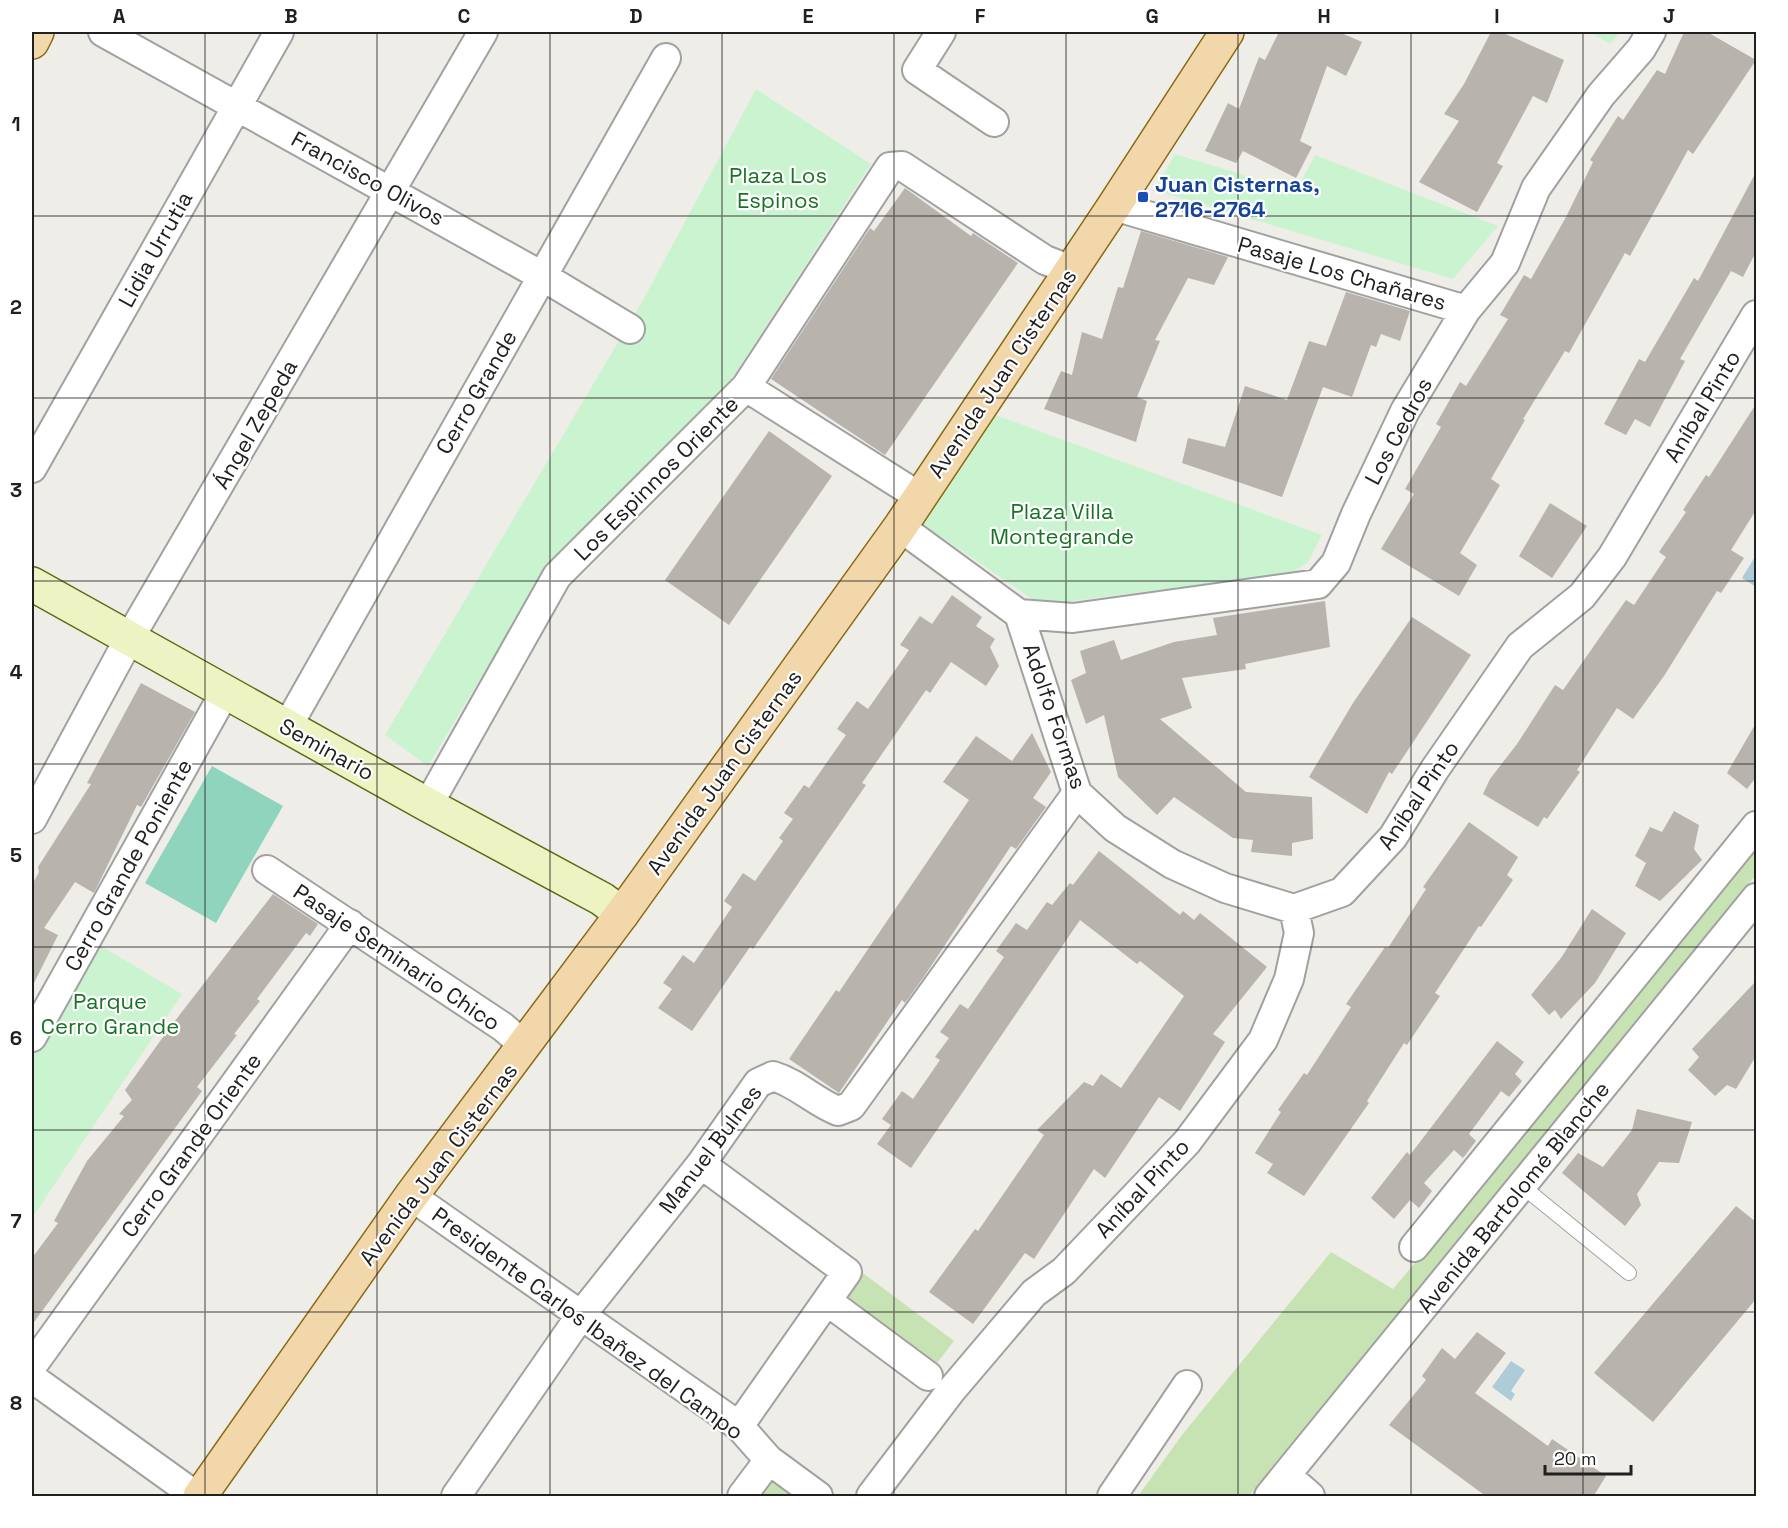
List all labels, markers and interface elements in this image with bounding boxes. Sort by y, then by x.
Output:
text: A [113,3,126,29]
text: B [284,3,298,29]
text: C [458,3,471,29]
text: D [629,3,643,29]
text: E [802,3,814,29]
text: F [975,3,986,29]
text: G [1145,3,1159,29]
text: H [1317,3,1331,29]
text: I [1494,3,1500,29]
text: J [1663,3,1675,29]
text: 1 [11,111,21,137]
street label: Francisco Olivos [287,124,449,232]
park label: Plaza Los Espinos [729,161,827,214]
place label: Juan Cisternas, 2716-2764 [1155,170,1320,223]
street label: Lidia Urrutia [112,186,198,312]
marker: Juan Cisternas, 2716-2764 [1136,190,1150,204]
street label: Pasaje Los Chañares [1235,230,1449,316]
street label: Avenida Juan Cisternas [921,263,1083,483]
text: 2 [10,294,22,320]
street label: Cerro Grande [429,325,523,459]
street label: Aníbal Pinto [1658,345,1746,467]
street label: Ángel Zepeda [207,354,304,494]
street label: Los Cedros [1358,373,1438,489]
street label: Los Espinnos Oriente [568,390,744,566]
text: 3 [10,477,22,503]
park label: Plaza Villa Montegrande [990,497,1134,550]
street label: Adolfo Formas [1017,639,1093,793]
text: 4 [10,659,23,685]
street label: Avenida Juan Cisternas [640,664,808,880]
street label: Seminario [275,711,379,787]
street label: Aníbal Pinto [1371,735,1465,855]
street label: Cerro Grande Poniente [58,754,198,976]
text: 5 [10,842,22,868]
street label: Pasaje Seminario Chico [288,877,506,1037]
park label: Parque Cerro Grande [41,987,179,1040]
text: 6 [10,1025,22,1051]
street label: Cerro Grande Oriente [115,1047,267,1243]
street label: Avenida Juan Cisternas [353,1057,523,1271]
street label: Avenida Bartolomé Blanche [1411,1075,1615,1319]
street label: Manuel Bulnes [652,1079,768,1219]
street label: Aníbal Pinto [1089,1132,1195,1244]
street label: Presidente Carlos Ibañez del Campo [427,1200,749,1446]
text: 7 [10,1208,22,1234]
text: 8 [10,1390,22,1416]
scale bar [1545,1438,1630,1476]
text: 20 m [1554,1447,1597,1470]

